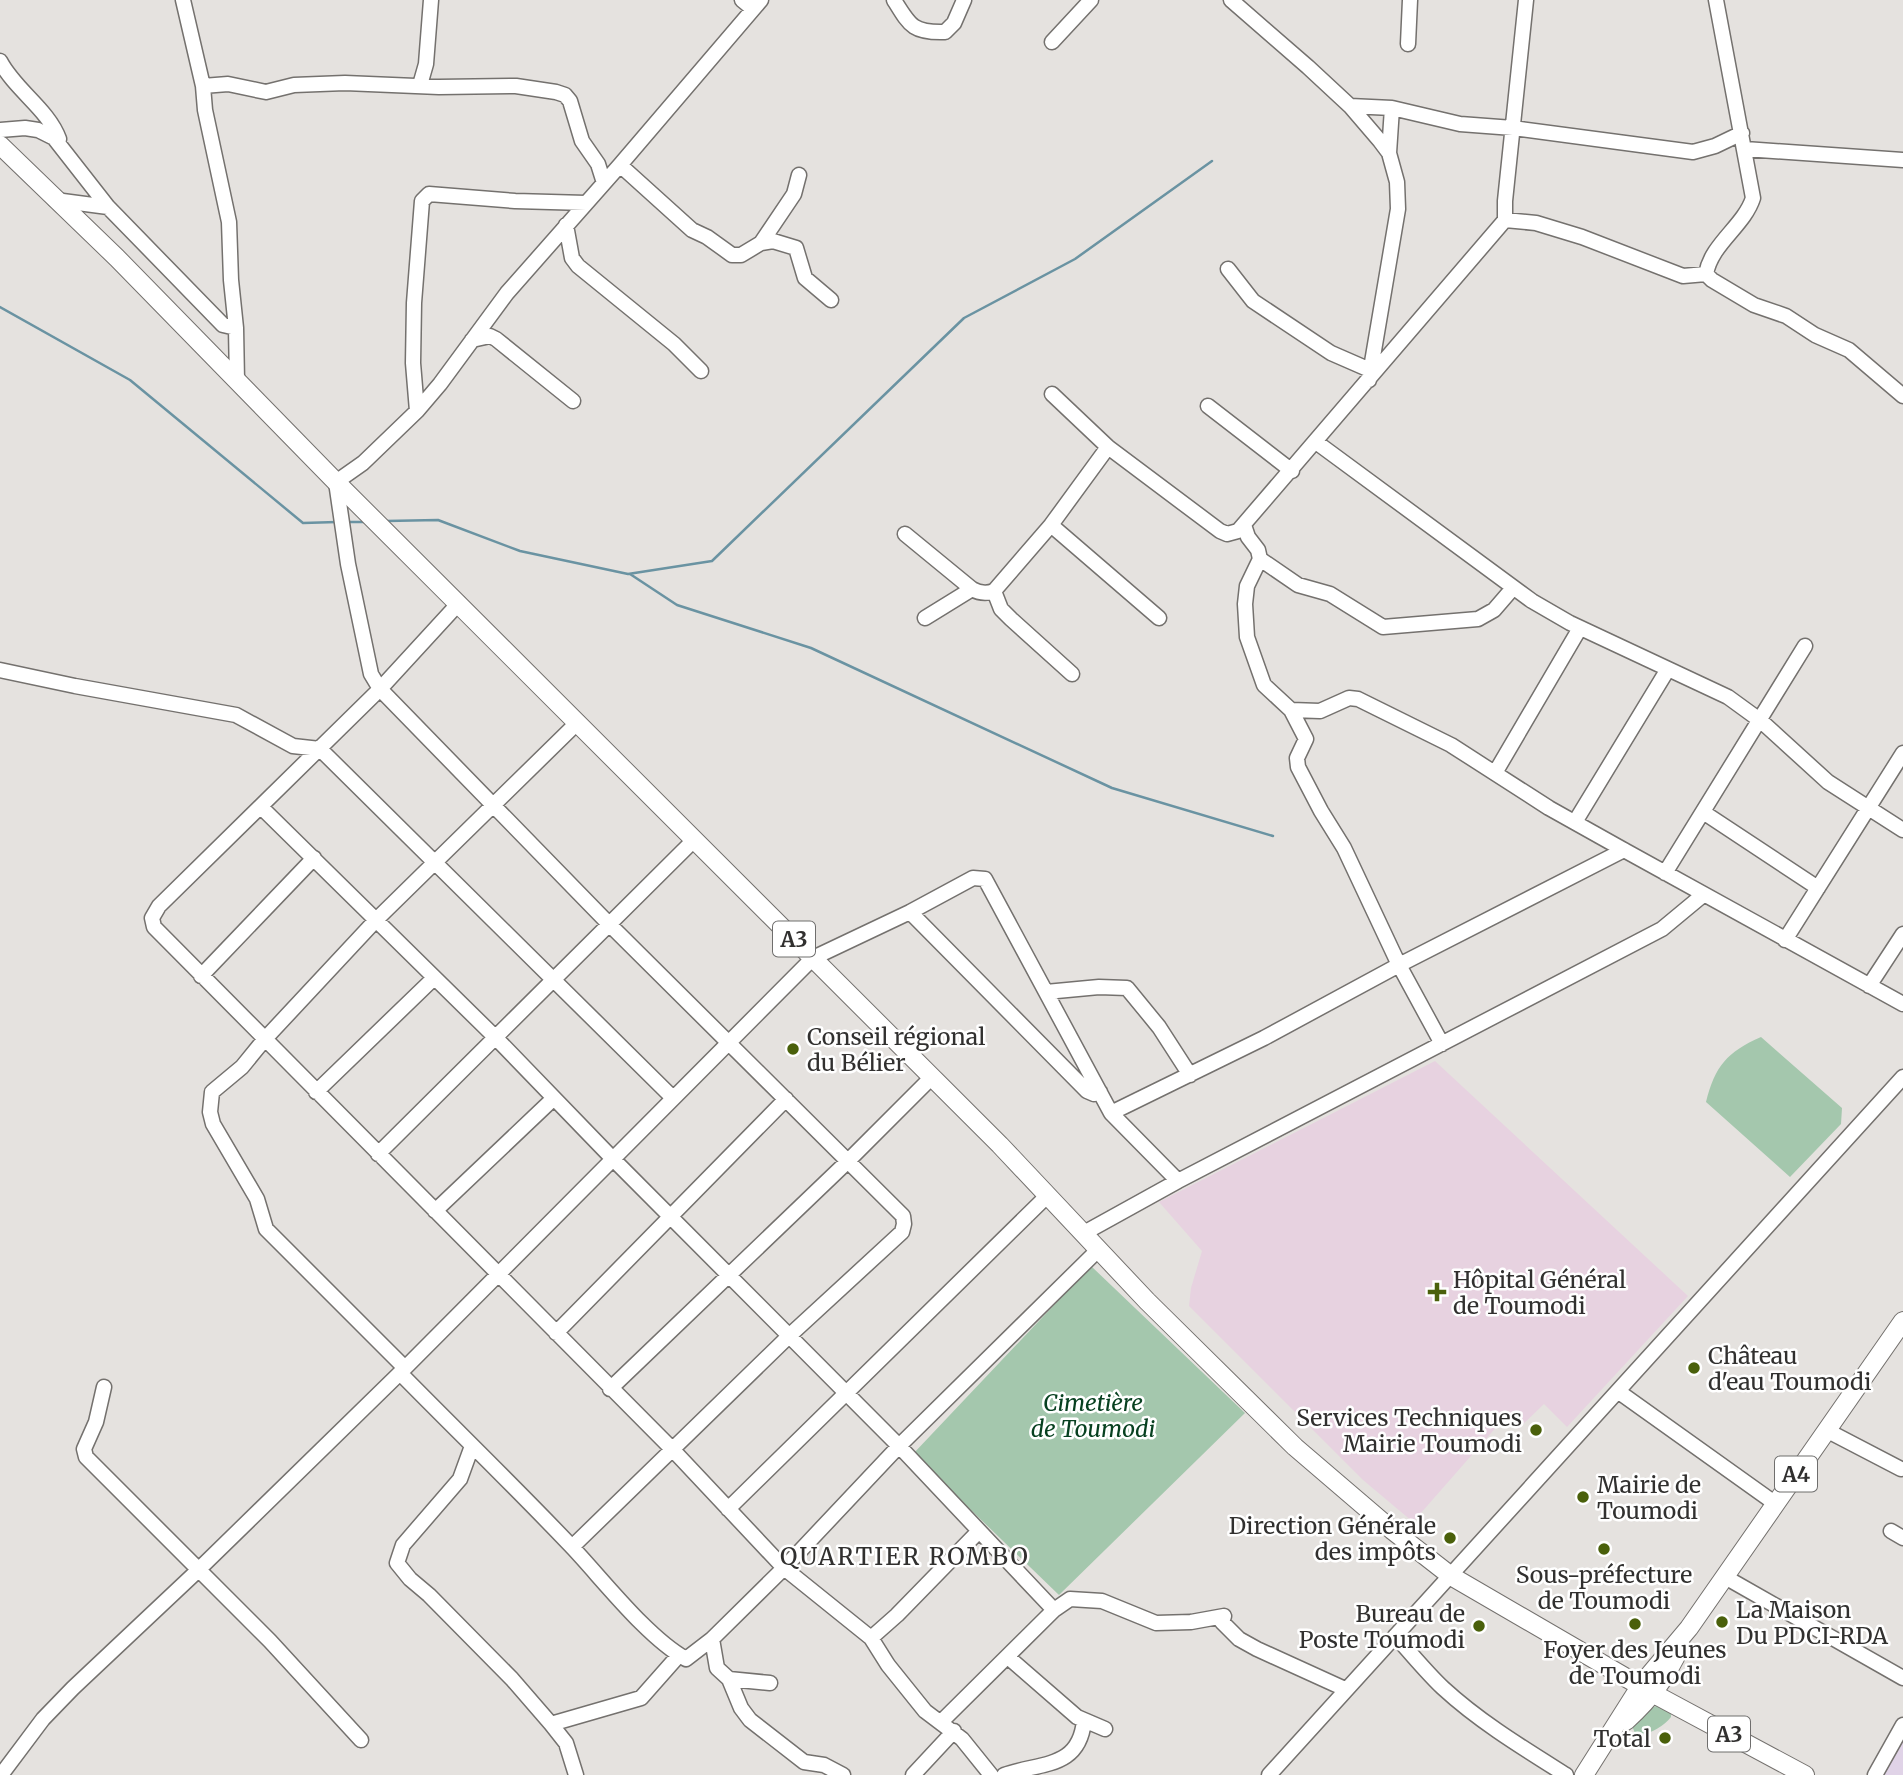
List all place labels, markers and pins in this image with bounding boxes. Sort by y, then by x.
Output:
place label: Conseil régional du Bélier [807,1022,985,1077]
marker: Conseil régional du Bélier [785,1041,801,1057]
place label: Hôpital Général de Toumodi [1453,1265,1626,1320]
marker: Hôpital Général de Toumodi [1427,1282,1447,1302]
place label: Château d'eau Toumodi [1708,1341,1871,1396]
marker: Château d'eau Toumodi [1686,1360,1702,1376]
place label: Services Techniques Mairie Toumodi [1296,1403,1522,1458]
marker: Services Techniques Mairie Toumodi [1528,1422,1544,1438]
place label: Mairie de Toumodi [1597,1470,1701,1525]
marker: Mairie de Toumodi [1575,1489,1591,1505]
place label: Direction Générale des impôts [1229,1511,1436,1566]
marker: Direction Générale des impôts [1442,1530,1458,1546]
marker: Sous-préfecture de Toumodi [1596,1541,1612,1557]
place label: Sous-préfecture de Toumodi [1516,1560,1692,1615]
place label: La Maison Du PDCI-RDA [1736,1595,1889,1650]
place label: Bureau de Poste Toumodi [1299,1599,1465,1654]
marker: La Maison Du PDCI-RDA [1714,1614,1730,1630]
marker: Foyer des Jeunes de Toumodi [1627,1616,1643,1632]
marker: Bureau de Poste Toumodi [1471,1618,1487,1634]
place label: Foyer des Jeunes de Toumodi [1543,1635,1727,1690]
place label: Total [1594,1724,1651,1753]
marker: Total [1657,1730,1673,1746]

